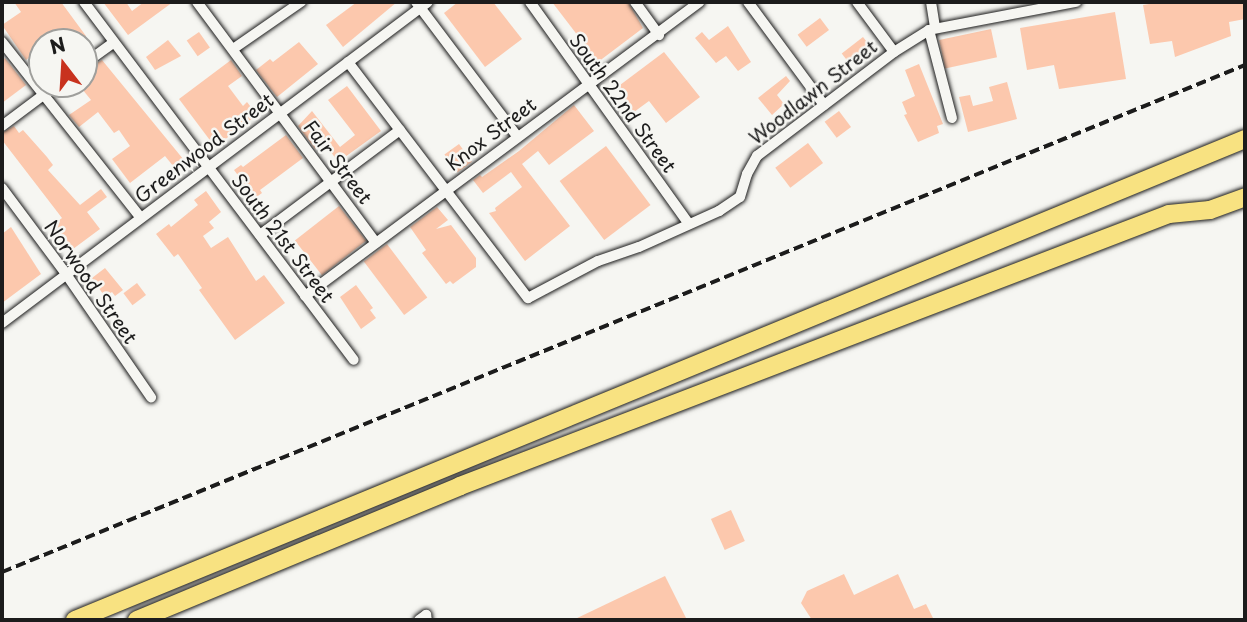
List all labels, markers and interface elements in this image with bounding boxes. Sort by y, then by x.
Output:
north arrow [28,28,98,98]
street label: South 22nd Street [564,28,682,178]
text: N [46,29,69,60]
street label: Woodlawn Street [745,35,881,149]
street label: Greenwood Street [130,89,278,207]
street label: Knox Street [441,93,541,175]
street label: Fair Street [299,116,377,208]
street label: South 21st Street [226,167,340,309]
street label: Norwood Street [40,216,142,348]

